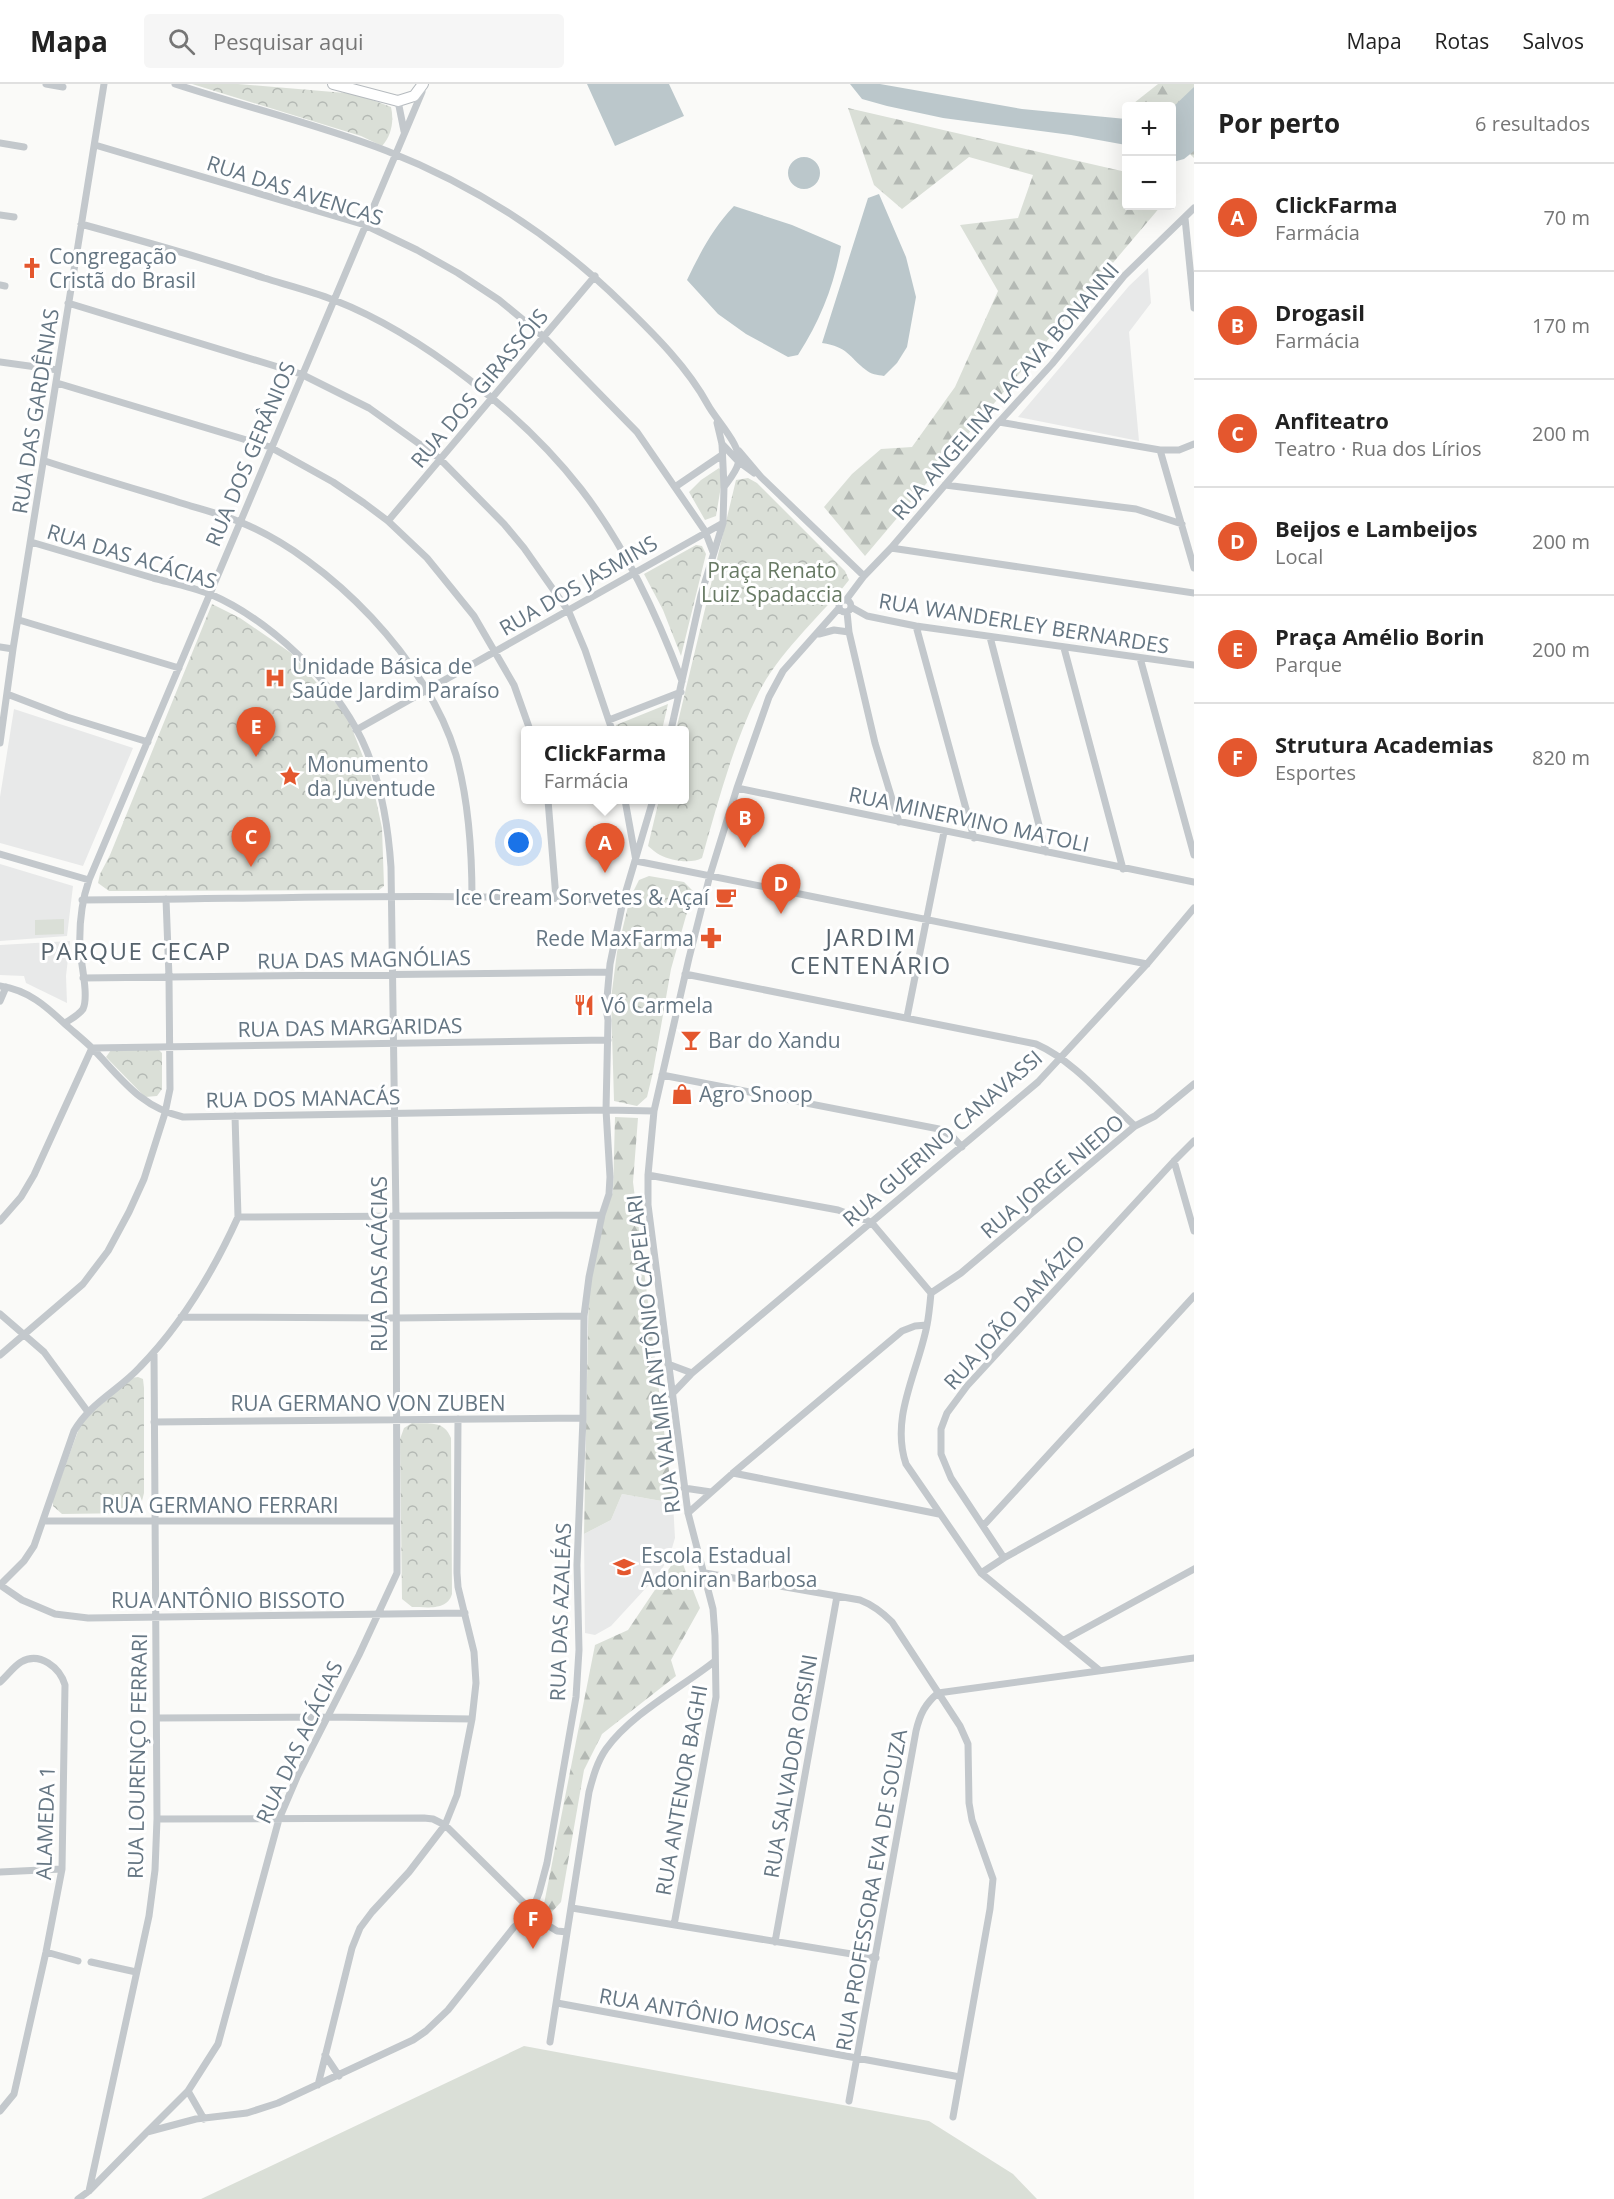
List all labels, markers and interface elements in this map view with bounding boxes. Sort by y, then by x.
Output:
search box [144,14,564,68]
text: Mapa [30,22,108,60]
icon: search [165,25,198,58]
text: Pesquisar aqui [213,26,364,56]
text: Mapa [1347,27,1402,55]
text: Rotas [1435,27,1489,55]
text: Salvos [1522,27,1584,55]
map controls [1122,102,1176,210]
button: + [1122,102,1176,156]
text: Por perto [1218,105,1340,141]
text: 6 resultados [1475,110,1590,137]
street label: RUA DAS AVENCAS [203,148,387,232]
button: − [1122,156,1176,210]
text: ClickFarma [1275,189,1398,219]
text: A [1231,204,1244,231]
text: 70 m [1543,204,1590,231]
text: Farmácia [1275,219,1360,246]
place label: Congregação Cristã do Brasil [49,242,196,294]
church icon: Congregação Cristã do Brasil [20,256,44,280]
street label: RUA ANGELINA LACAVA BONANNI [885,256,1125,526]
text: Drogasil [1275,297,1365,327]
street label: RUA DOS GIRASSÓIS [404,303,554,473]
street label: RUA DAS GARDÊNIAS [5,306,65,516]
text: B [1231,312,1244,339]
text: 170 m [1532,312,1590,339]
text: Farmácia [1275,327,1360,354]
street label: RUA DOS GERÂNIOS [198,357,302,551]
text: Anfiteatro [1275,405,1389,435]
text: C [1231,420,1244,447]
text: 200 m [1532,420,1590,447]
text: Teatro · Rua dos Lírios [1275,435,1482,462]
text: Beijos e Lambeijos [1275,513,1477,543]
street label: RUA DAS ACÁCIAS [44,517,220,595]
street label: RUA DOS JASMINS [494,528,662,642]
text: D [1230,528,1245,555]
text: 200 m [1532,528,1590,555]
text: Local [1275,543,1323,570]
park label: Praça Renato Luiz Spadaccia [701,556,843,608]
street label: RUA WANDERLEY BERNARDES [877,586,1171,660]
text: Praça Amélio Borin [1275,621,1485,651]
text: E [1232,636,1243,663]
text: 200 m [1532,636,1590,663]
text: Parque [1275,651,1342,678]
place label: Unidade Básica de Saúde Jardim Paraíso [292,652,500,704]
hospital icon: Unidade Básica de Saúde Jardim Paraíso [263,666,287,690]
pin: E [236,708,276,757]
popup [521,726,689,804]
text: Strutura Academias [1275,729,1493,759]
text: ClickFarma [544,737,666,767]
text: F [1232,744,1243,771]
text: 820 m [1532,744,1590,771]
place label: Monumento da Juventude [307,750,436,802]
text: Esportes [1275,759,1356,786]
place icon: Monumento da Juventude [278,764,302,788]
text: Farmácia [544,767,629,794]
street label: RUA MINERVINO MATOLI [846,780,1092,858]
pin: B [726,798,764,848]
pin: C [232,818,270,867]
pin: A [586,824,624,873]
your location [504,828,533,857]
pin: D [762,864,800,914]
place label: Ice Cream Sorvetes & Açaí [455,883,710,911]
cafe icon: Ice Cream Sorvetes & Açaí [714,885,738,909]
district label: JARDIM CENTENÁRIO [790,920,952,981]
place label: Rede MaxFarma [535,924,694,952]
pharmacy icon: Rede MaxFarma [699,926,723,950]
district label: PARQUE CECAP [40,934,232,967]
street label: RUA DAS MAGNÓLIAS [257,943,471,975]
place label: Vó Carmela [601,991,713,1019]
restaurant icon: Vó Carmela [572,993,596,1017]
street label: RUA DAS MARGARIDAS [237,1011,463,1043]
place label: Bar do Xandu [708,1026,841,1054]
bar icon: Bar do Xandu [679,1028,703,1052]
street label: RUA GUERINO CANAVASSI [836,1043,1048,1233]
place label: Agro Snoop [699,1080,813,1108]
street label: RUA DOS MANACÁS [205,1082,401,1114]
shop icon: Agro Snoop [670,1082,694,1106]
street label: RUA JORGE NIEDO [974,1108,1130,1244]
street label: RUA DAS ACÁCIAS [365,1176,393,1352]
street label: RUA VALMIR ANTÔNIO CAPELARI [620,1193,686,1515]
street label: RUA JOÃO DAMÁZIO [937,1229,1091,1395]
street label: RUA GERMANO VON ZUBEN [230,1389,506,1417]
street label: RUA GERMANO FERRARI [101,1491,339,1519]
street label: RUA DAS AZALÉAS [543,1522,577,1702]
place label: Escola Estadual Adoniran Barbosa [641,1541,818,1593]
school or university icon: Escola Estadual Adoniran Barbosa [612,1555,636,1579]
street label: RUA ANTÔNIO BISSOTO [111,1586,345,1614]
street label: RUA LOURENÇO FERRARI [121,1633,153,1879]
street label: RUA SALVADOR ORSINI [757,1652,823,1880]
street label: RUA DAS ACÁCIAS [249,1656,349,1828]
street label: RUA ANTENOR BAGHI [649,1683,713,1897]
street label: RUA PROFESSORA EVA DE SOUZA [829,1726,913,2053]
street label: ALAMEDA 1 [29,1766,61,1880]
pin: F [514,1900,552,1949]
street label: RUA ANTÔNIO MOSCA [597,1981,820,2047]

